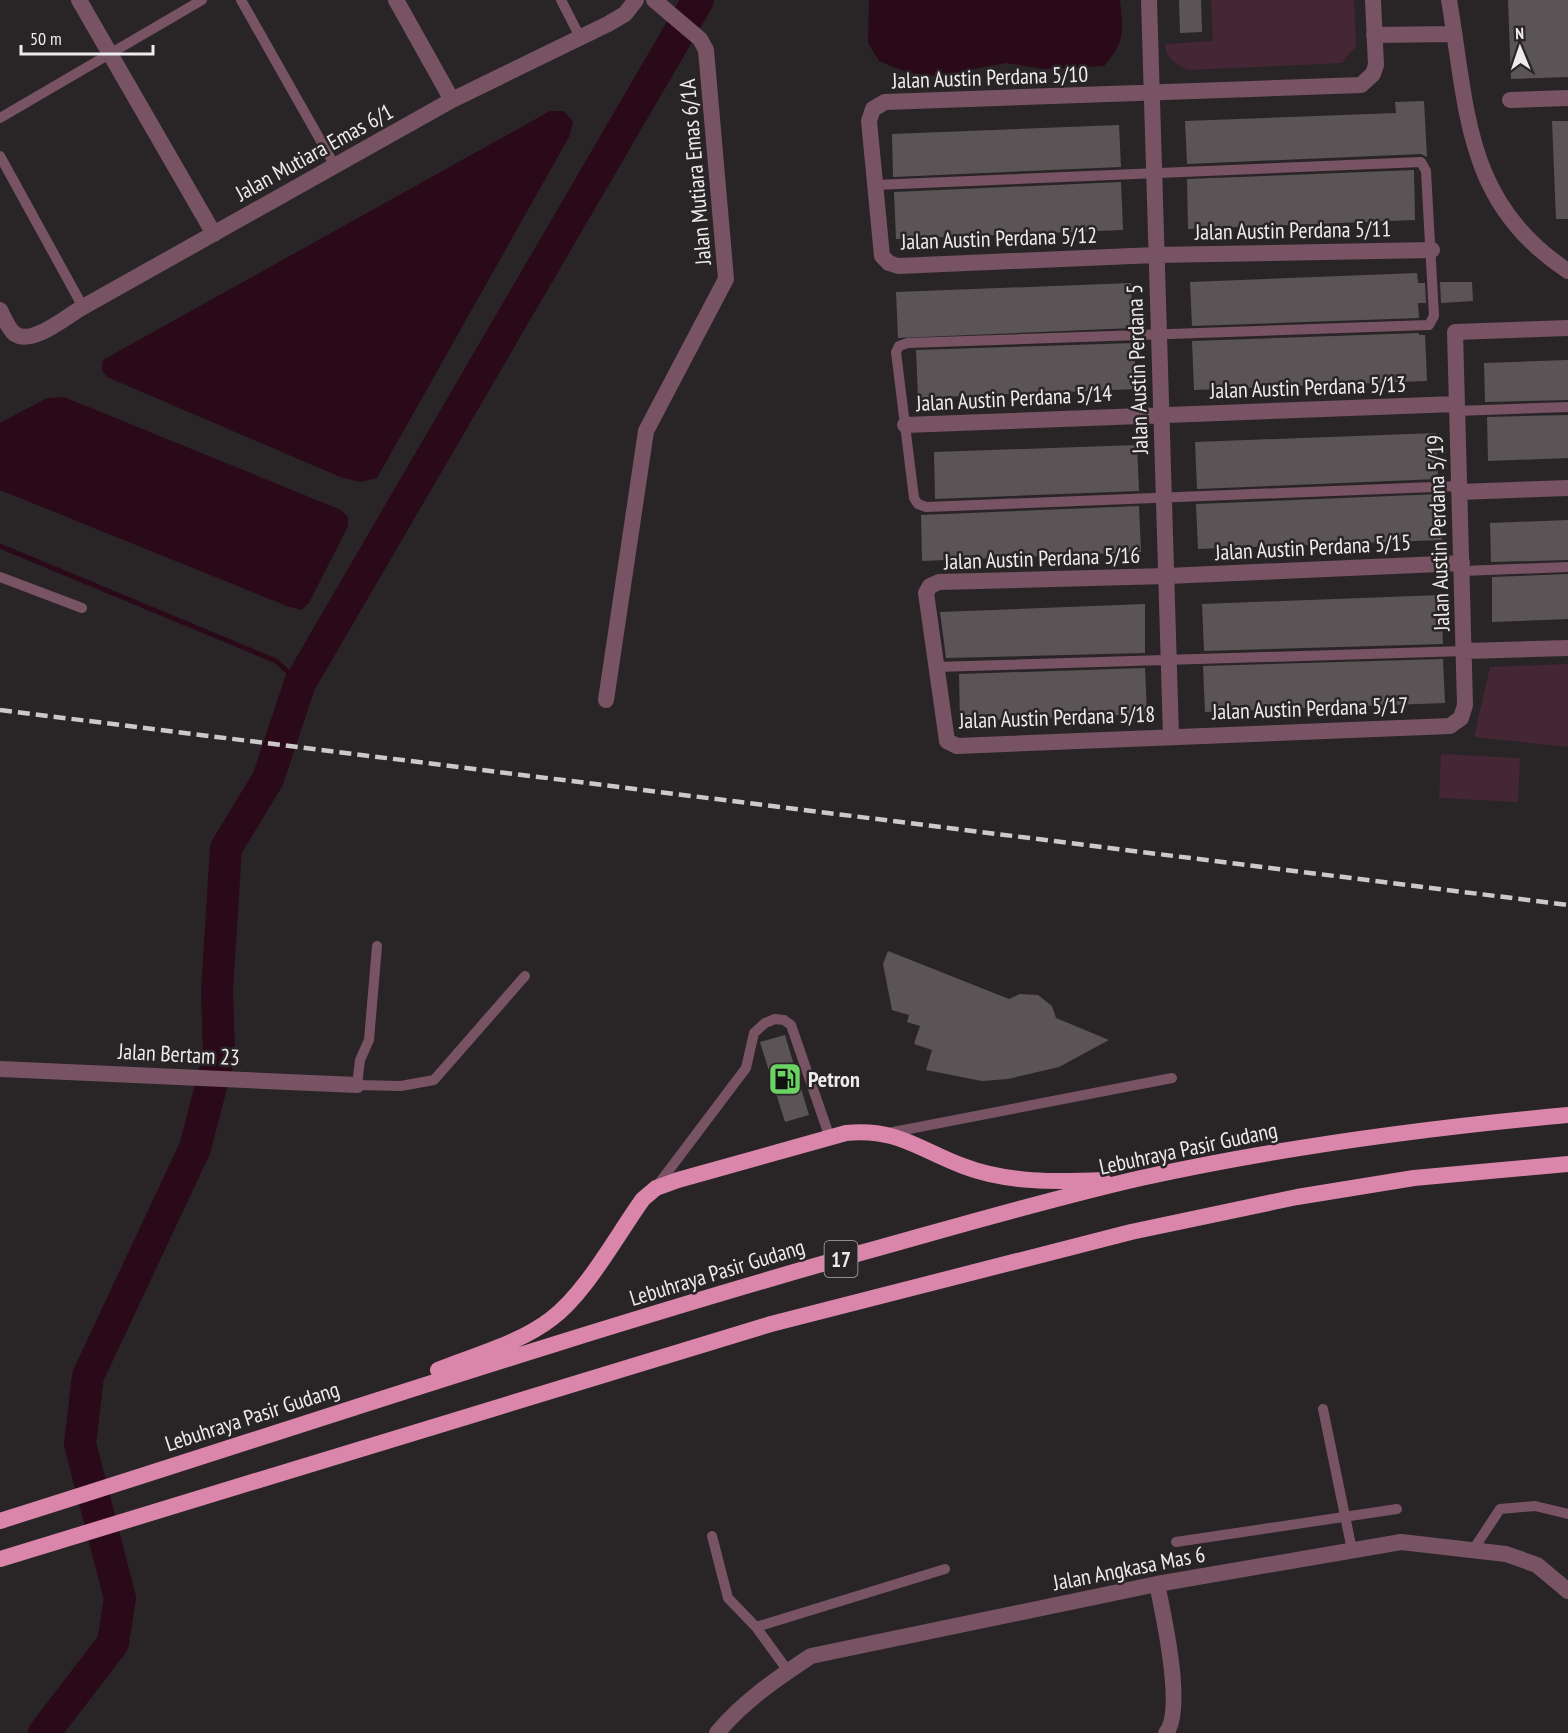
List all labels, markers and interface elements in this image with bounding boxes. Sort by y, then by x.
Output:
scale bar [21,18,153,56]
north arrow [1490,18,1550,78]
text: N [1515,23,1524,43]
text: 50 m [30,27,62,50]
street label: Jalan Austin Perdana 5/10 [890,60,1089,94]
street label: Jalan Mutiara Emas 6/1A [673,77,717,267]
street label: Jalan Mutiara Emas 6/1 [229,97,398,207]
street label: Jalan Austin Perdana 5/11 [1194,214,1391,246]
street label: Jalan Austin Perdana 5/12 [899,221,1098,255]
street label: Jalan Austin Perdana 5 [1120,284,1154,455]
street label: Jalan Austin Perdana 5/13 [1208,370,1407,404]
street label: Jalan Austin Perdana 5/14 [914,379,1113,417]
street label: Jalan Austin Perdana 5/19 [1421,434,1455,633]
street label: Jalan Austin Perdana 5/15 [1213,528,1412,566]
street label: Jalan Austin Perdana 5/16 [942,541,1141,575]
street label: Jalan Austin Perdana 5/17 [1210,691,1409,725]
street label: Jalan Austin Perdana 5/18 [957,700,1156,734]
street label: Jalan Bertam 23 [116,1037,241,1071]
fuel station icon: Petron [767,1061,803,1097]
place label: Petron [808,1065,860,1093]
street label: Lebuhraya Pasir Gudang [1096,1115,1280,1181]
street label: Lebuhraya Pasir Gudang [626,1232,808,1312]
road number: 17 [824,1241,858,1277]
street label: Lebuhraya Pasir Gudang [161,1375,343,1457]
street label: Jalan Angkasa Mas 6 [1050,1540,1207,1597]

